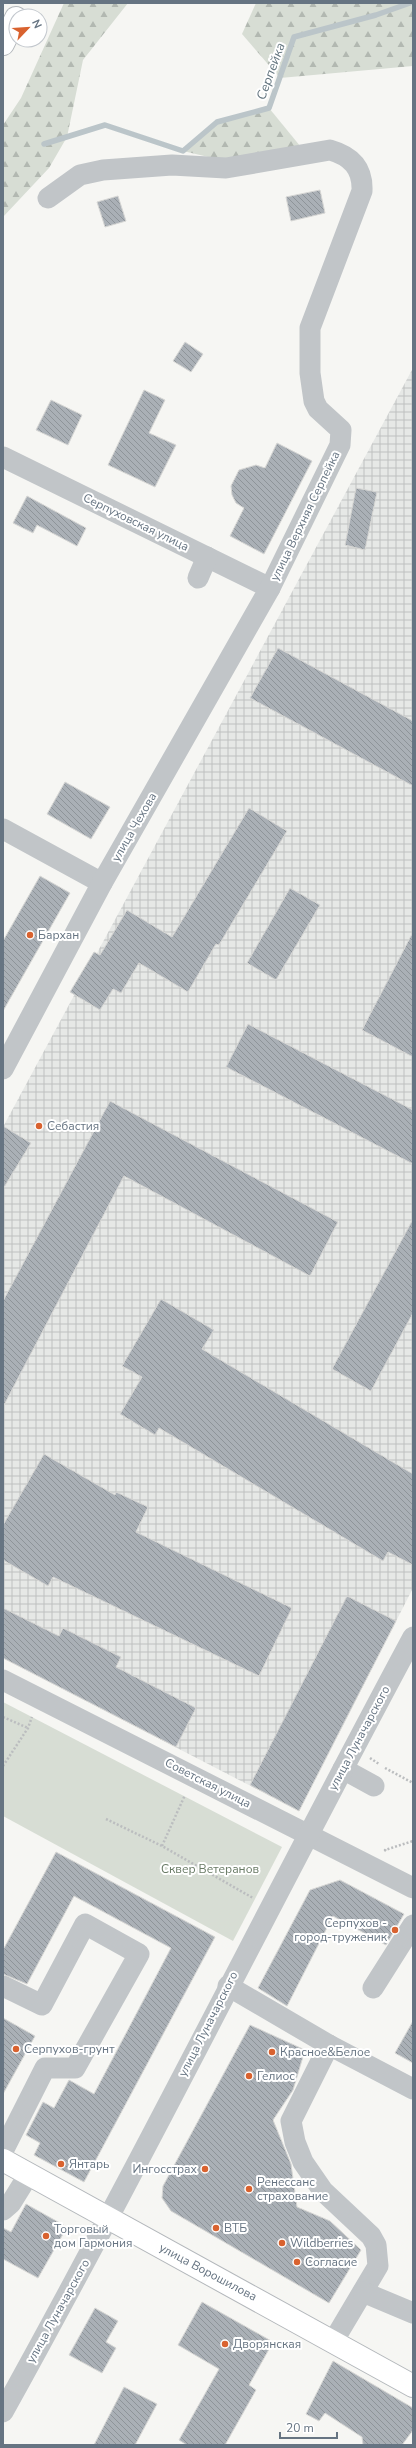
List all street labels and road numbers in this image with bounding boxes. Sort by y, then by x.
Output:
street label: улица Верхняя Серпейка [267,448,343,584]
street label: Серпуховская улица [80,489,192,555]
street label: улица Чехова [108,790,160,864]
street label: улица Луначарского [325,1683,393,1793]
street label: Советская улица [162,1754,254,1812]
street label: улица Луначарского [174,1968,242,2079]
street label: улица Ворошилова [156,2239,260,2305]
street label: улица Луначарского [23,2256,93,2366]

